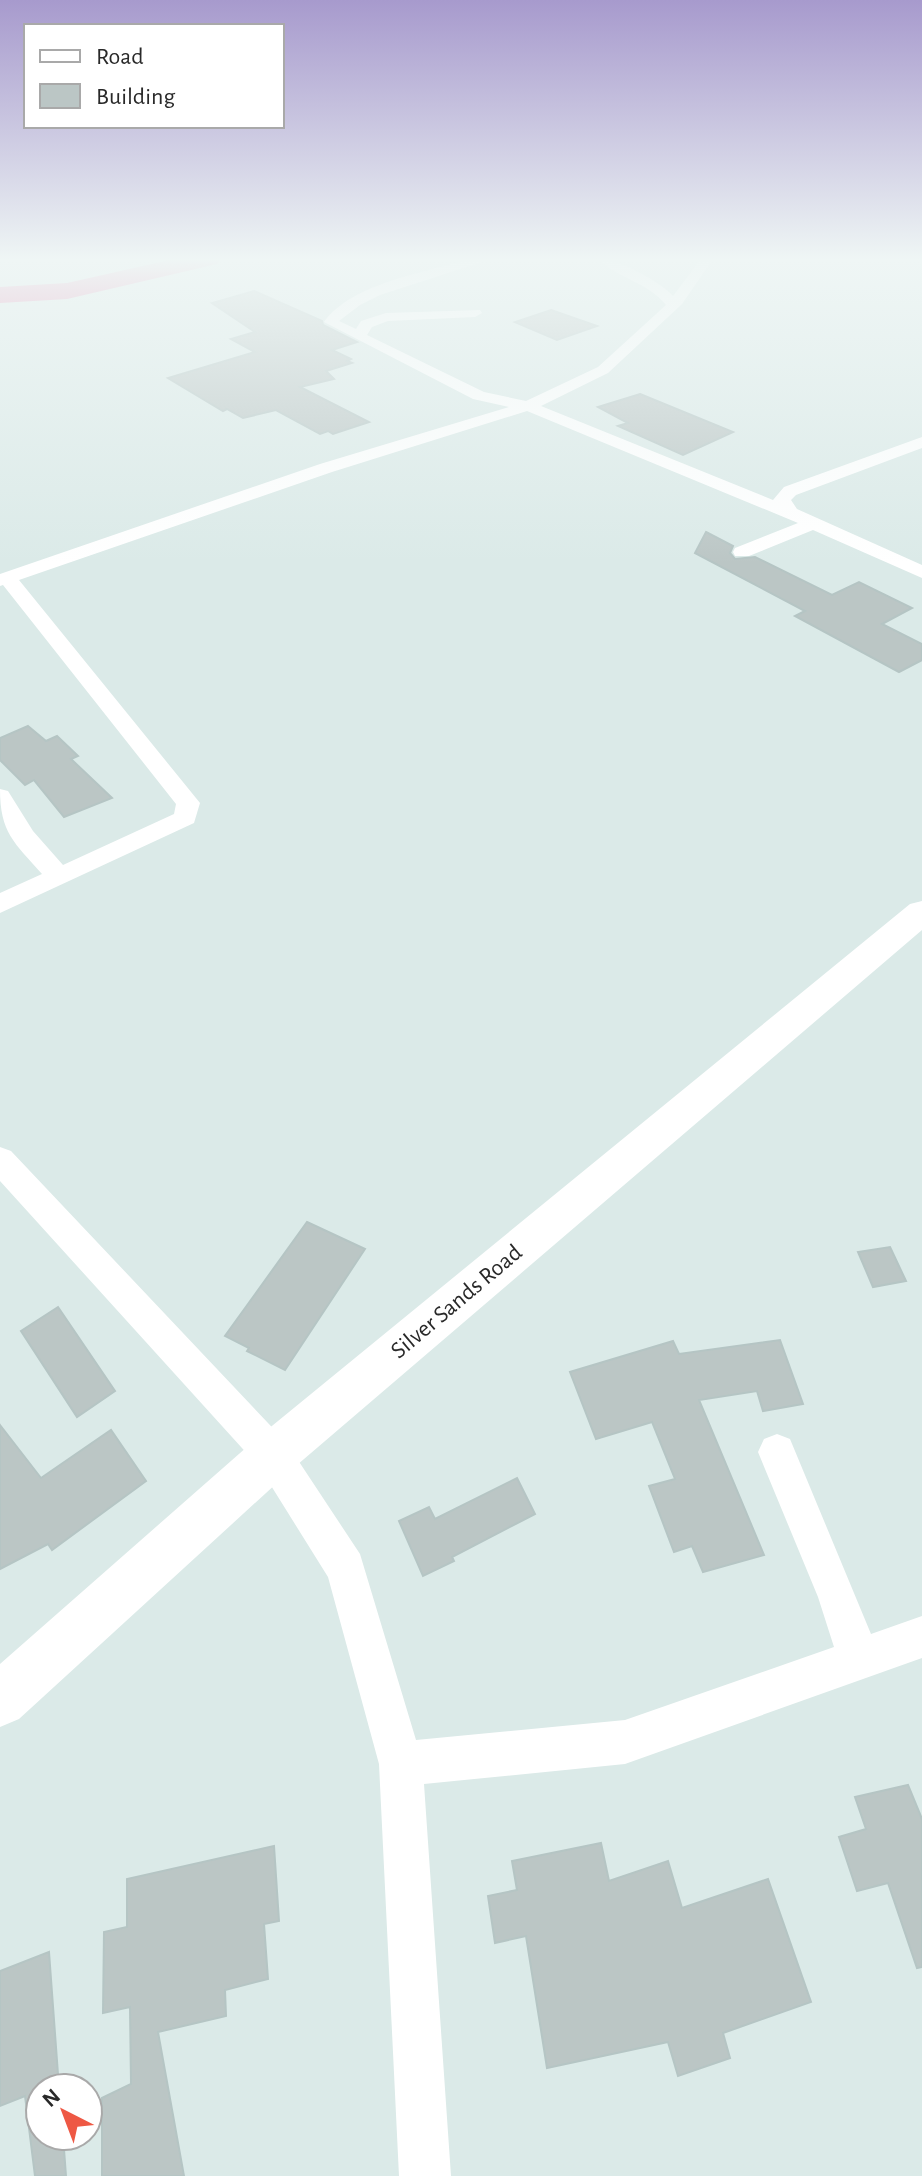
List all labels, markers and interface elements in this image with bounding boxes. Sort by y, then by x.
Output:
legend [24,24,284,128]
text: Road [96,45,144,69]
text: Building [96,85,175,109]
street label: Silver Sands Road [387,1240,527,1363]
north arrow [24,2072,104,2152]
text: N [38,2085,64,2111]

